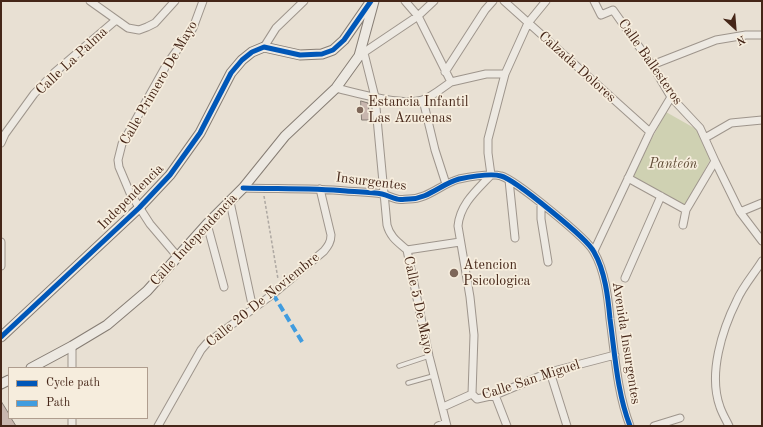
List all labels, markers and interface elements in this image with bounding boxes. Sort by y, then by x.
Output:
north arrow [715,8,755,48]
street label: Calle Ballesteros [614,16,686,108]
street label: Calle Primero De Mayo [117,18,201,148]
street label: Calle La Palma [33,23,111,99]
street label: Calzada Dolores [535,28,619,106]
text: N [734,32,747,46]
place label: Estancia Infantil Las Azucenas [368,94,468,126]
marker: Estancia Infantil Las Azucenas [355,105,365,115]
park label: Panteón [649,156,697,172]
street label: Independencia [95,161,167,233]
street label: Insurgentes [335,169,407,195]
street label: Calle Independencia [147,190,241,290]
street label: Calle 20 De Noviembre [203,249,323,351]
street label: Calle 5 De Mayo [399,255,437,355]
place label: Atencion Psicologica [463,257,531,290]
marker: Atencion Psicologica [448,267,460,279]
street label: Avenida Insurgentes [608,281,644,405]
street label: Calle San Miguel [480,356,582,404]
legend [8,367,148,419]
text: Cycle path [46,377,100,389]
text: Path [46,397,70,409]

